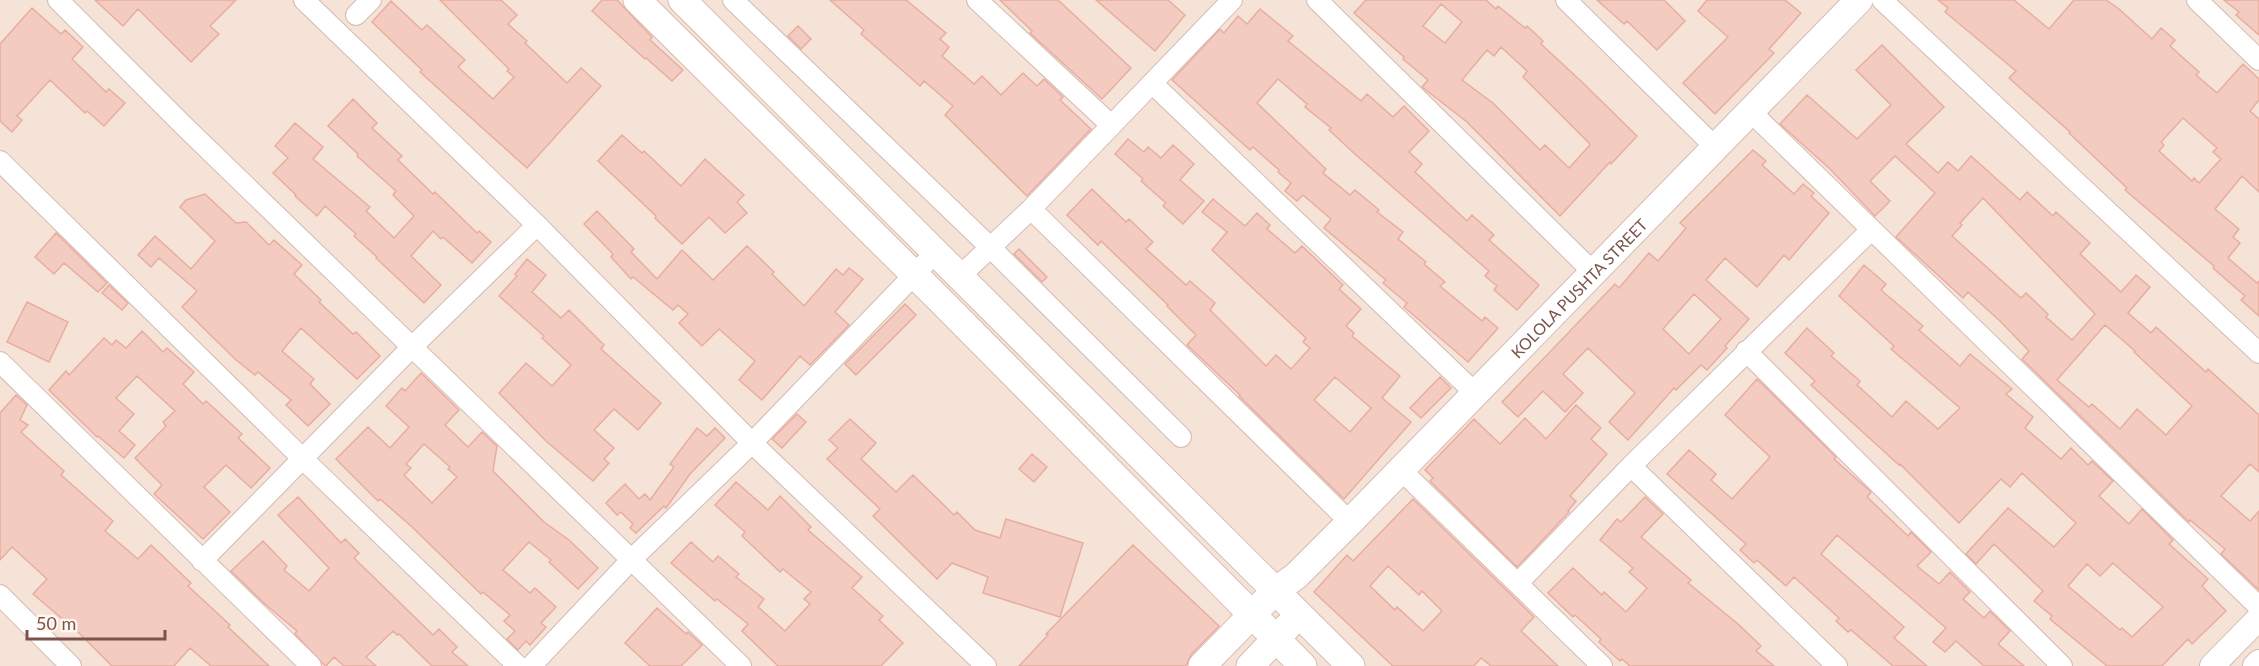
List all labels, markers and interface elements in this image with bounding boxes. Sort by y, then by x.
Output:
street label: KOLOLA PUSHTA STREET [1506,214,1651,361]
scale bar [27,603,165,641]
text: 50 m [36,612,76,634]

